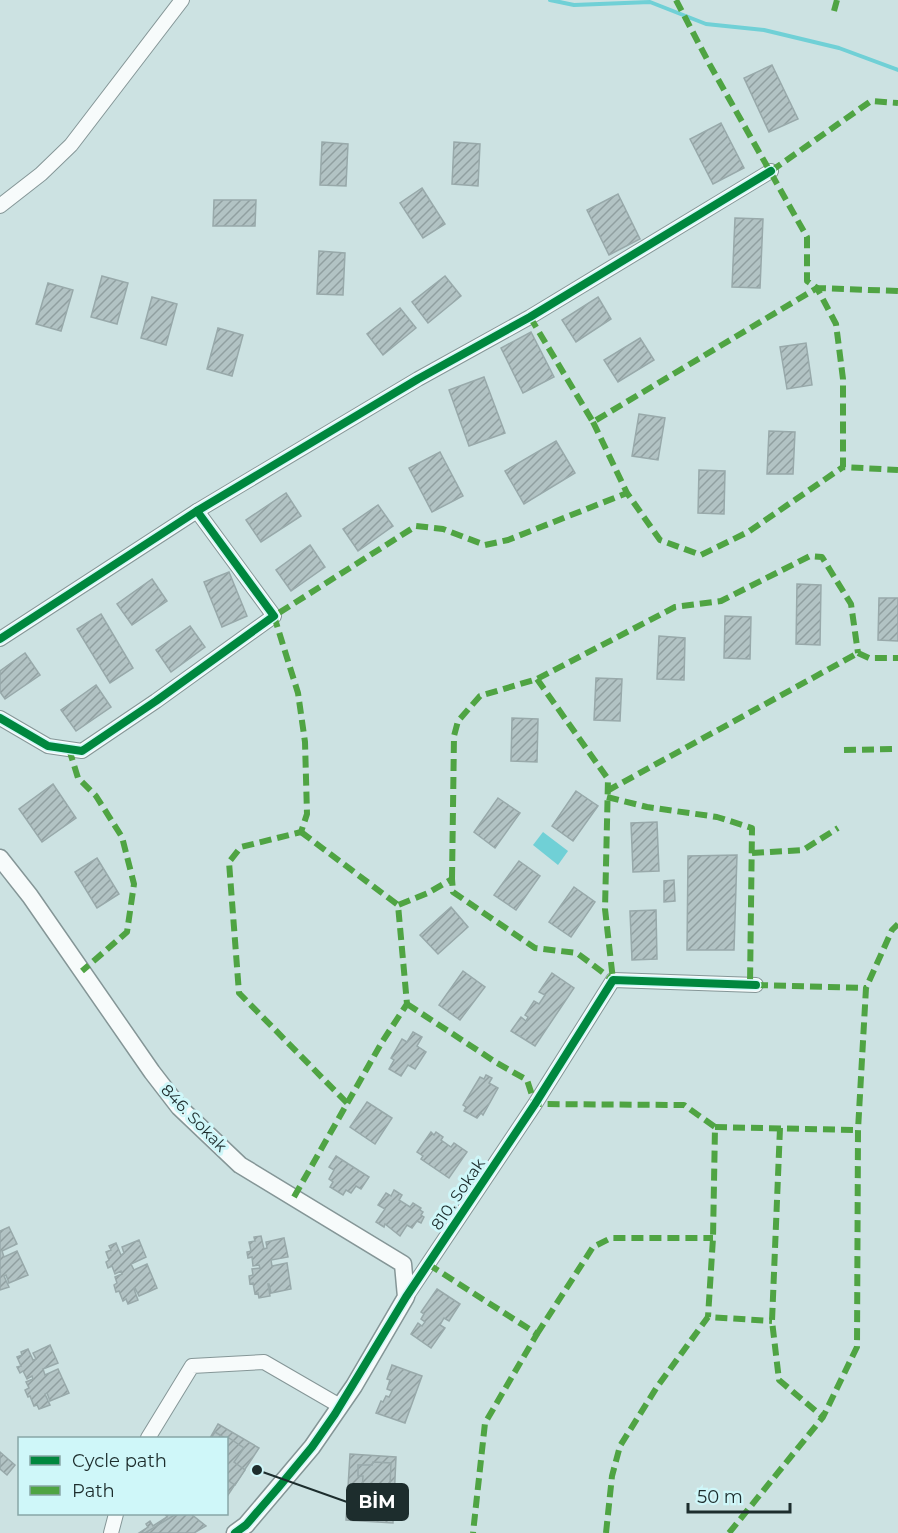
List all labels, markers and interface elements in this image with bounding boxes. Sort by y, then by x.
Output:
street label: 846. Sokak [157,1080,231,1156]
street label: 810. Sokak [427,1154,489,1233]
legend [18,1437,228,1515]
text: Cycle path [72,1450,167,1472]
scale bar [688,1476,790,1514]
text: Path [72,1480,115,1502]
callout: BİM [347,1484,408,1520]
text: 50 m [697,1486,743,1508]
text: BİM [359,1491,395,1513]

